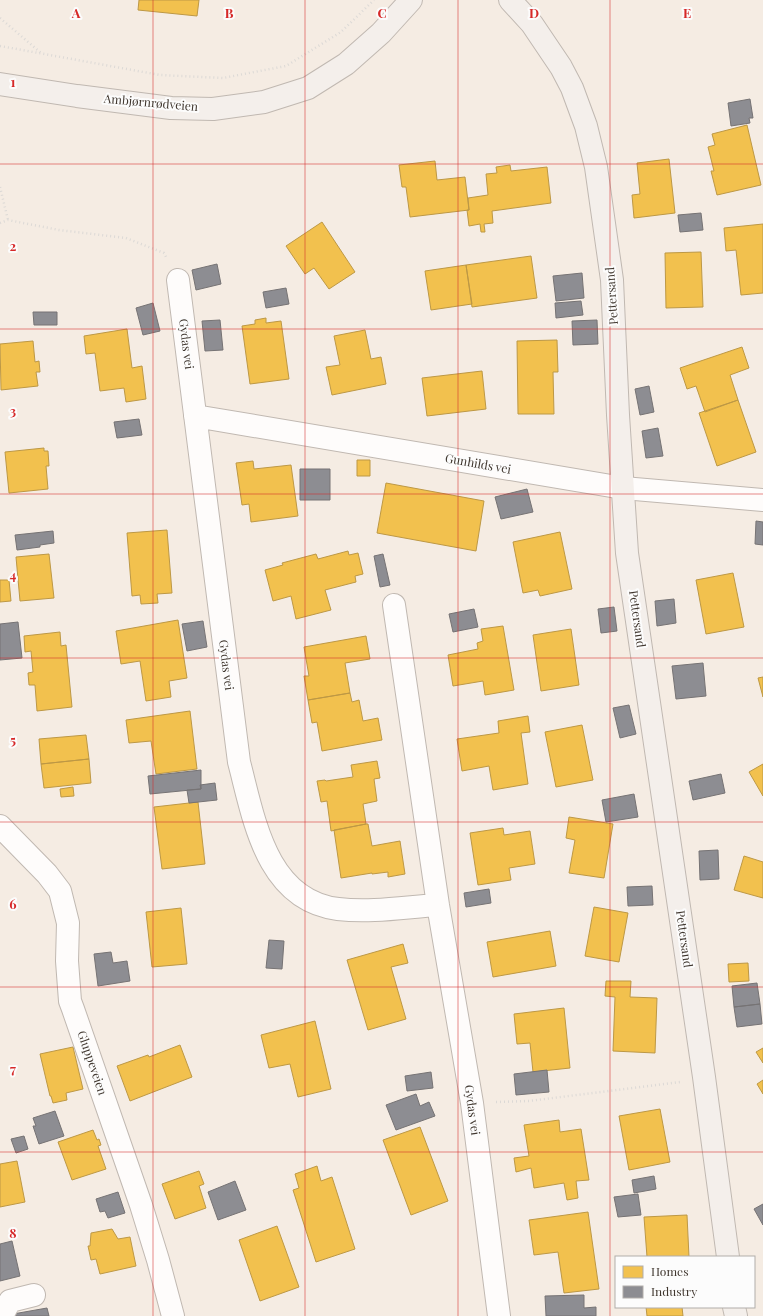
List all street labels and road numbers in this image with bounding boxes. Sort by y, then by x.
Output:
street label: Ambjørnrødveien [102,90,199,114]
street label: Pettersand [601,267,621,325]
street label: Gydas vei [176,318,198,370]
street label: Gunhilds vei [444,449,513,477]
street label: Pettersand [626,589,650,649]
street label: Gydas vei [216,639,238,691]
street label: Pettersand [673,909,697,969]
street label: Gluppeveien [74,1028,111,1097]
street label: Gydas vei [462,1084,485,1137]

